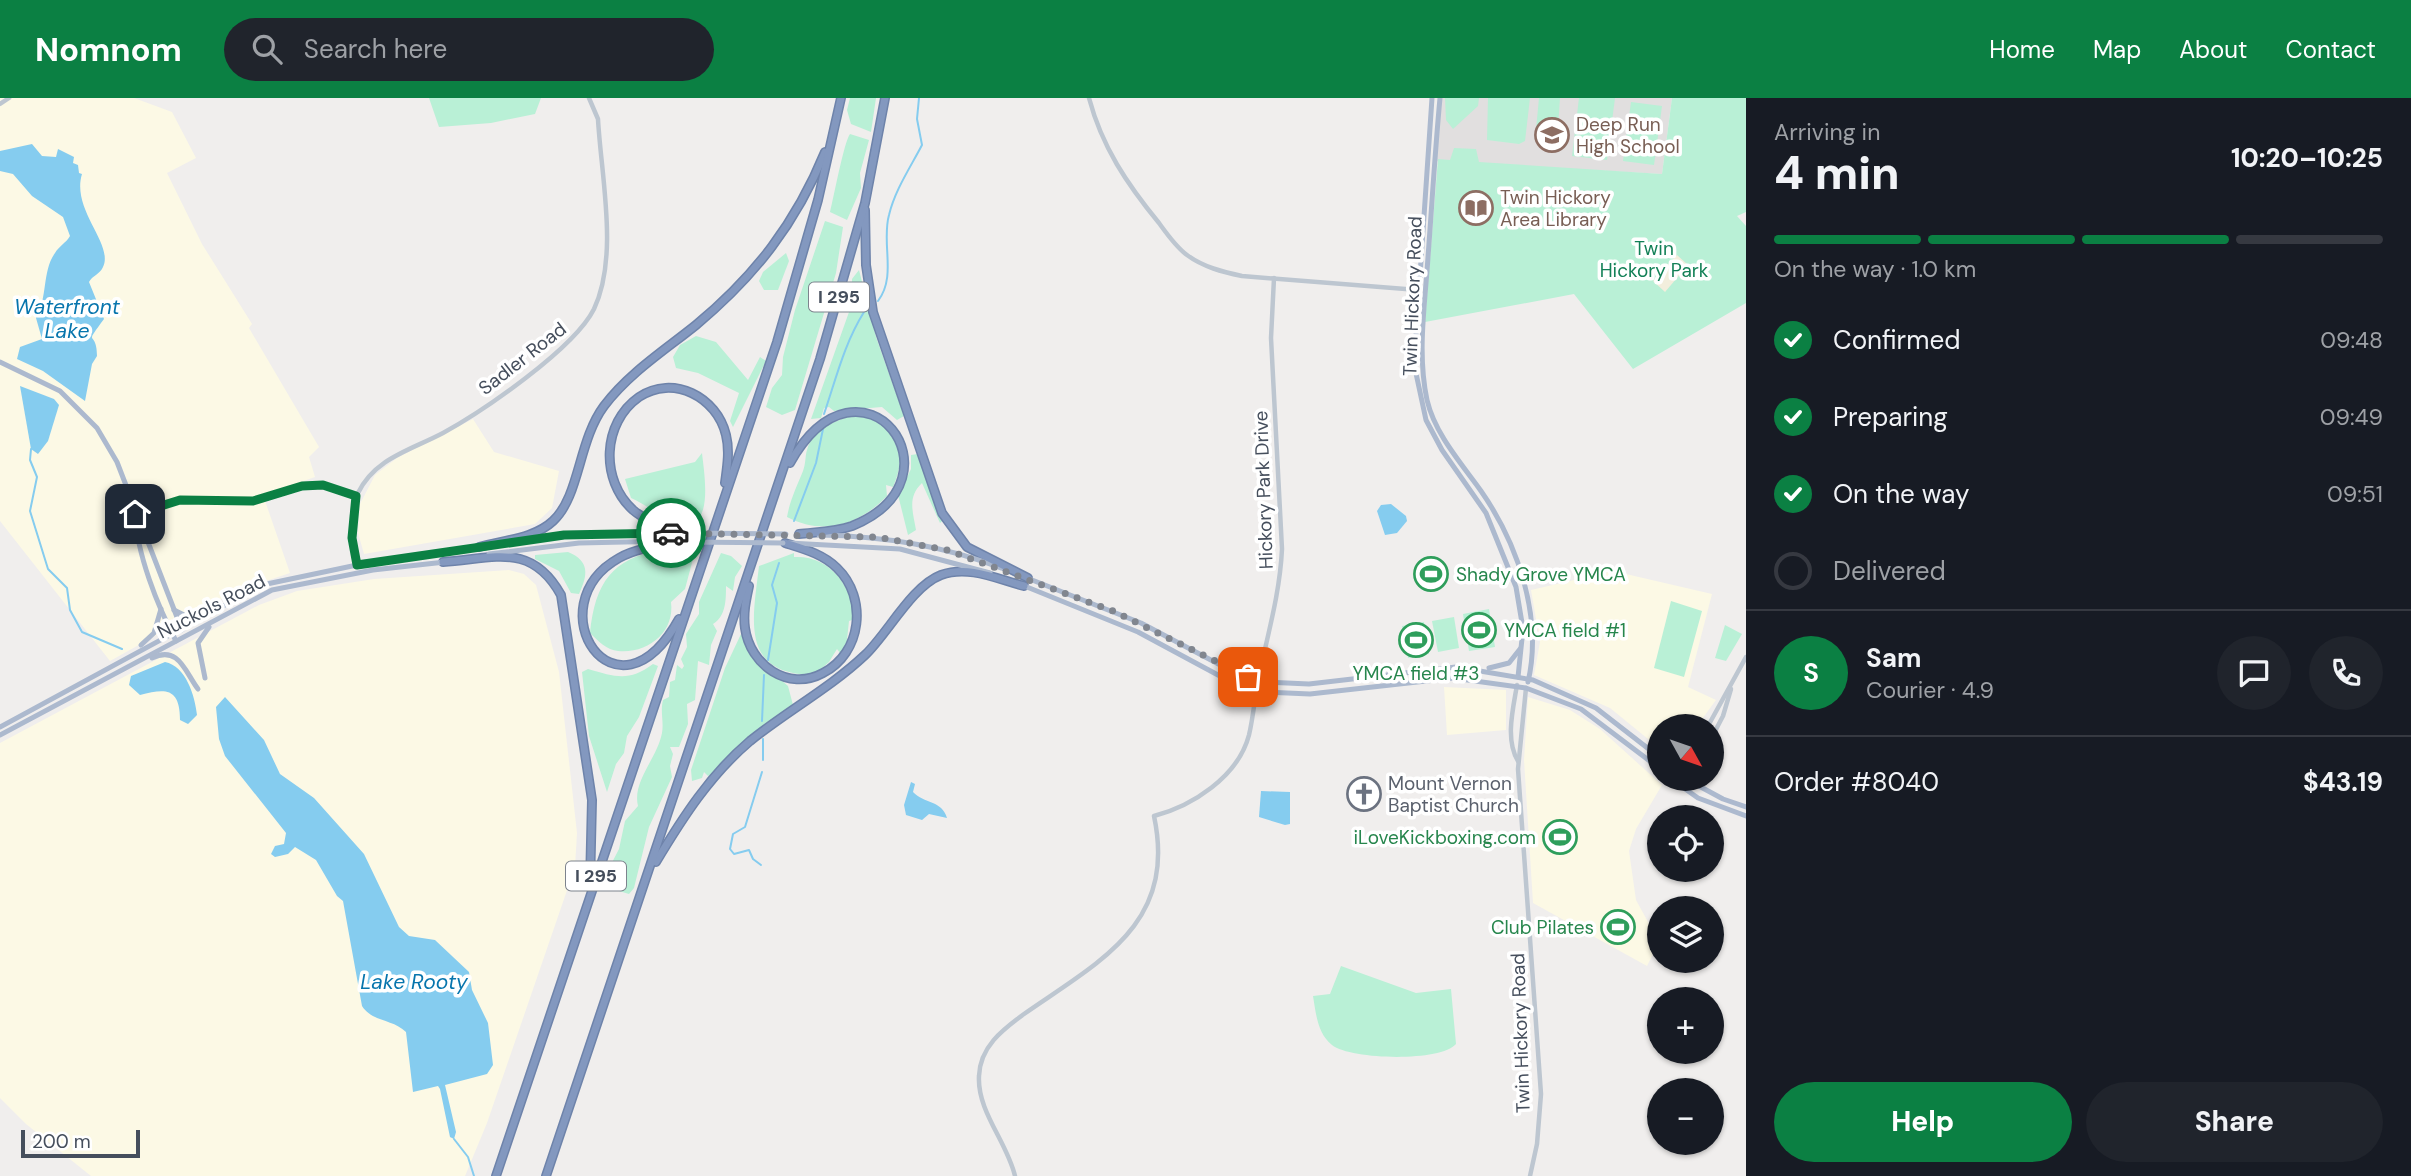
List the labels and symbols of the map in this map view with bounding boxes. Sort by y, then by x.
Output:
place label: Deep Run High School [1576,112,1680,159]
school or university icon: Deep Run High School [1533,116,1571,154]
place label: Twin Hickory Area Library [1500,185,1611,232]
library icon: Twin Hickory Area Library [1457,189,1495,227]
street label: Twin Hickory Road [1397,216,1428,376]
park label: Twin Hickory Park [1600,236,1709,283]
road number: I 295 [809,282,869,312]
water label: Waterfront Lake [14,293,121,345]
street label: Sadler Road [473,316,571,400]
street label: Hickory Park Drive [1248,410,1279,570]
pin [105,484,165,544]
courier [636,498,706,568]
sports icon: Shady Grove YMCA [1412,555,1450,593]
place label: Shady Grove YMCA [1456,562,1626,587]
street label: Nuckols Road [153,568,270,644]
sports icon: YMCA field #1 [1460,611,1498,649]
place label: YMCA field #1 [1504,618,1626,643]
sports icon: YMCA field #3 [1397,621,1435,659]
pin [1218,647,1278,707]
place label: YMCA field #3 [1352,661,1480,686]
north arrow [1647,714,1724,791]
place label: Mount Vernon Baptist Church [1388,771,1519,818]
church icon: Mount Vernon Baptist Church [1345,775,1383,813]
sports icon: iLoveKickboxing.com [1541,818,1579,856]
place label: iLoveKickboxing.com [1354,825,1536,850]
road number: I 295 [566,862,626,890]
sports icon: Club Pilates [1599,908,1637,946]
place label: Club Pilates [1491,915,1594,940]
street label: Twin Hickory Road [1505,953,1536,1113]
water label: Lake Rooty [360,968,469,996]
scale bar [21,1127,140,1159]

